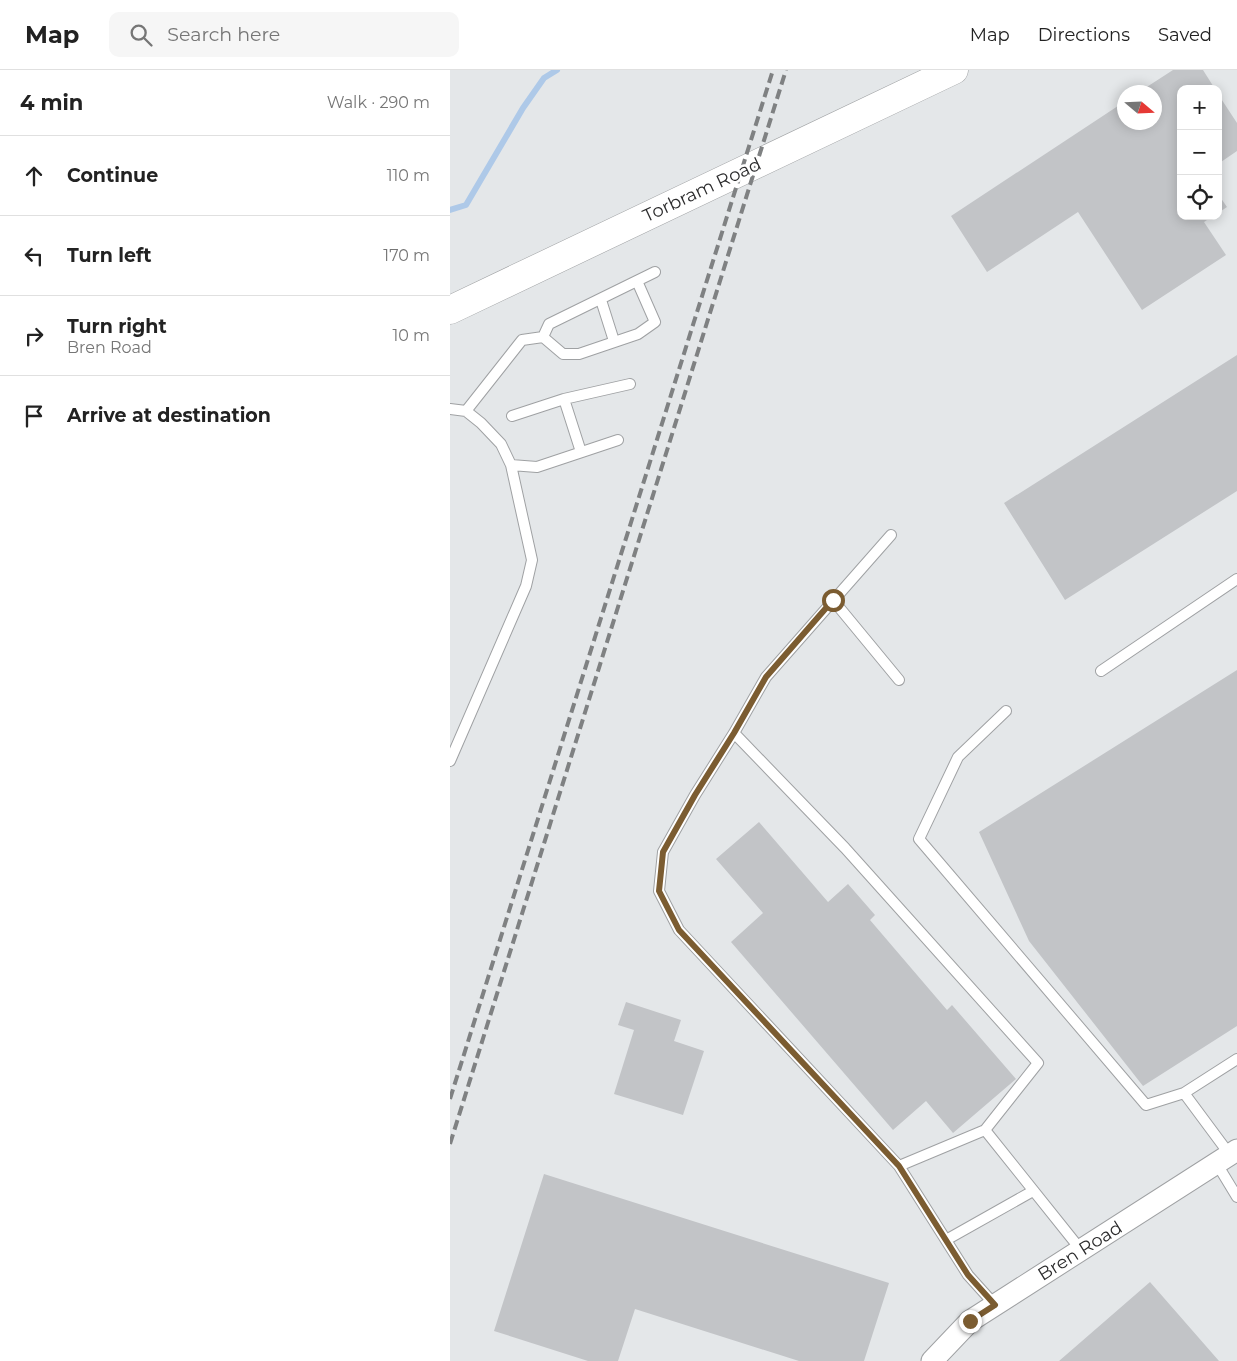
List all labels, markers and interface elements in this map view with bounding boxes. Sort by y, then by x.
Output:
search box [109,12,459,57]
text: Map [25,20,79,49]
icon: search [127,21,155,49]
text: Search here [167,23,280,46]
text: Map [970,24,1010,46]
text: Directions [1038,24,1130,46]
text: Saved [1158,24,1212,46]
north arrow [1117,85,1162,130]
map controls [1177,85,1222,220]
button: + [1177,85,1222,130]
text: 4 min [20,90,83,115]
text: Walk · 290 m [327,93,430,112]
button: − [1177,130,1222,175]
street label: Torbram Road [639,153,765,227]
icon: ahead [20,162,48,190]
text: Continue [67,164,158,187]
text: 110 m [387,166,430,185]
button: locate [1177,175,1222,220]
icon: left [20,242,48,270]
text: Turn left [67,244,152,267]
text: 170 m [383,246,430,265]
text: Turn right [67,315,167,338]
icon: right [20,322,48,350]
text: 10 m [392,326,430,345]
text: Bren Road [67,338,152,357]
icon: arrive [20,402,48,430]
text: Arrive at destination [67,404,271,427]
route start [822,589,845,612]
street label: Bren Road [1034,1216,1126,1286]
route end [959,1310,982,1333]

